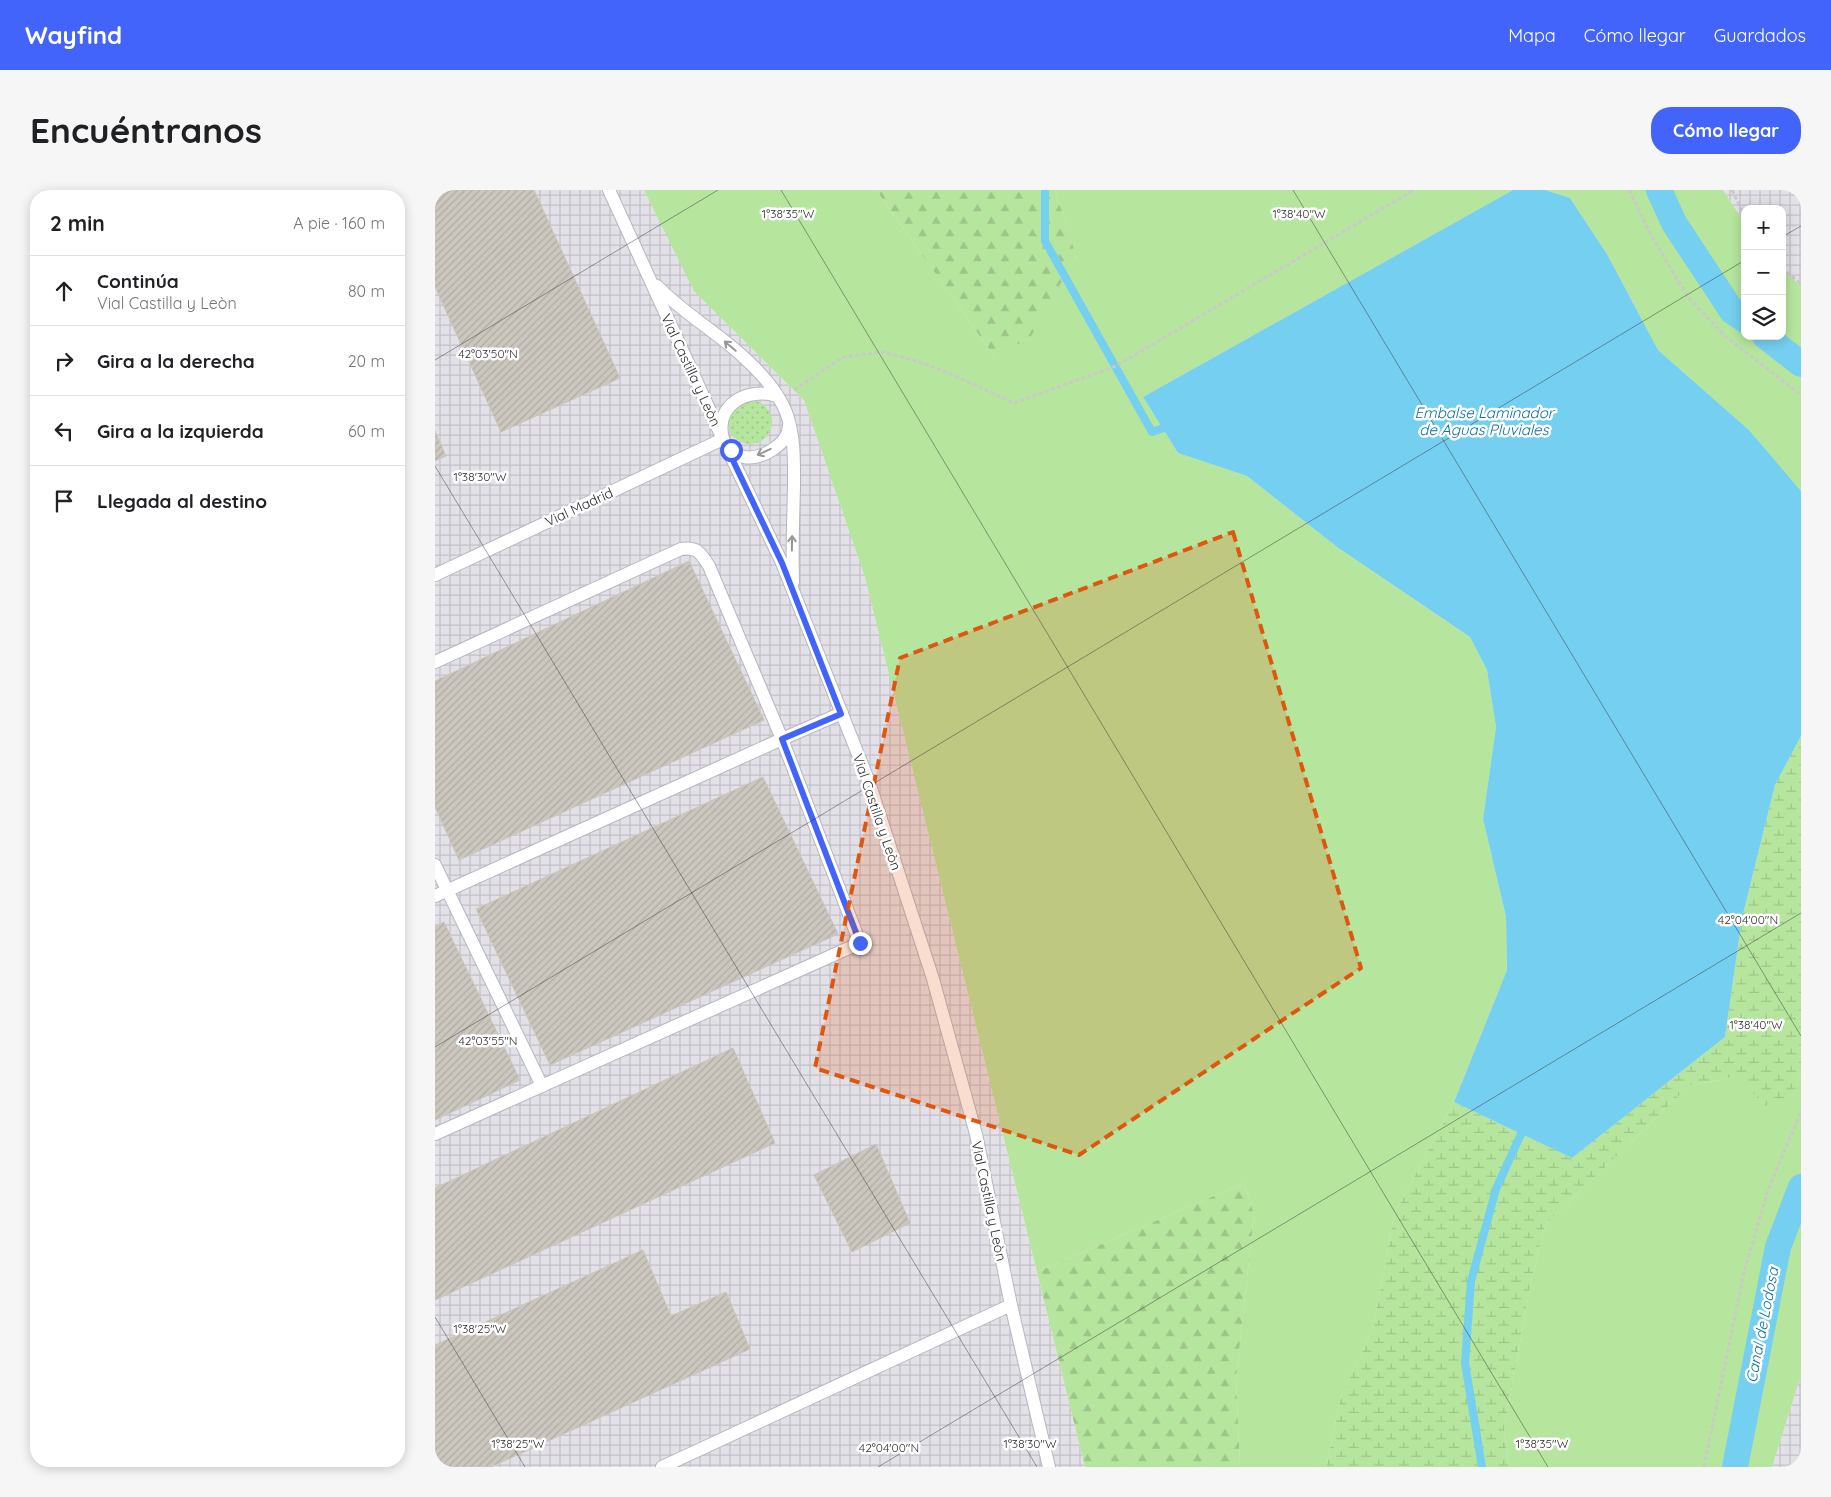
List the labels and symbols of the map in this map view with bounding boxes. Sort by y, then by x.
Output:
text: 1°38'35"W [762,206,815,221]
text: 1°38'40"W [1272,206,1326,221]
street label: Vial Castilla y Leòn [657,311,725,429]
one-way arrow [724,340,737,351]
text: 42°03'50"N [458,346,518,361]
water label: Embalse Laminador de Aguas Pluviales [1414,403,1556,439]
route start [720,439,743,462]
one-way arrow [757,448,772,458]
text: 1°38'30"W [453,469,507,484]
street label: Vial Madrid [542,483,616,531]
one-way arrow [787,535,797,552]
street label: Vial Castilla y Leòn [849,751,905,873]
text: 42°04'00"N [1718,912,1778,927]
route end [849,932,872,955]
text: 1°38'40"W [1729,1017,1783,1032]
text: 42°03'55"N [458,1033,518,1048]
street label: Vial Castilla y Leòn [967,1139,1011,1263]
water label: Canal de Lodosa [1741,1265,1783,1384]
text: 1°38'25"W [454,1321,507,1336]
text: 1°38'25"W [492,1436,545,1451]
text: 1°38'30"W [1003,1436,1057,1451]
text: 1°38'35"W [1516,1436,1569,1451]
text: 42°04'00"N [859,1440,919,1455]

